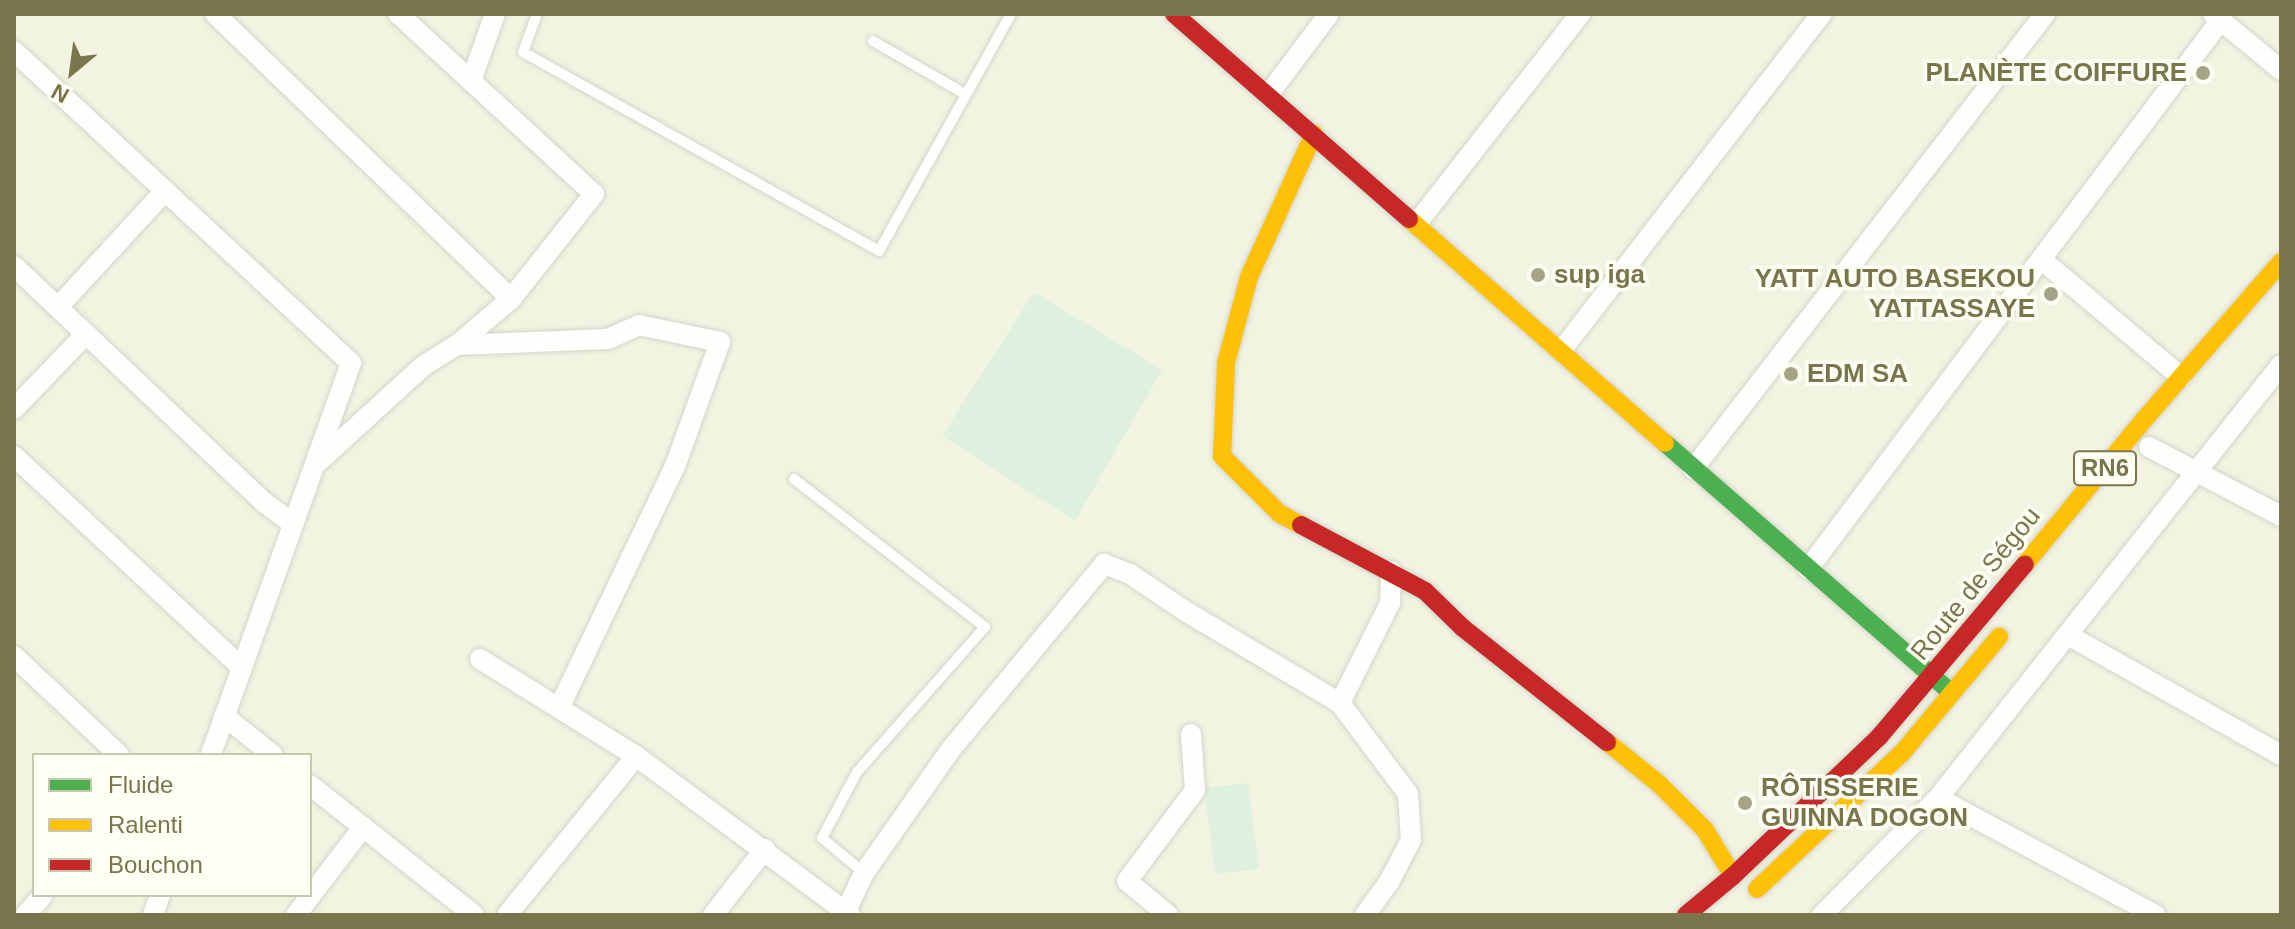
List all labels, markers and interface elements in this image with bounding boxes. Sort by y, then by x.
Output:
north arrow [32,32,112,112]
place label: PLANÈTE COIFFURE [1926,57,2187,89]
marker: PLANÈTE COIFFURE [2194,64,2212,82]
text: N [47,79,73,108]
place label: sup iga [1554,259,1645,291]
place label: YATT AUTO BASEKOU YATTASSAYE [1754,263,2035,324]
marker: sup iga [1529,266,1547,284]
marker: YATT AUTO BASEKOU YATTASSAYE [2042,285,2060,303]
place label: EDM SA [1807,358,1908,390]
marker: EDM SA [1782,365,1800,383]
road number: RN6 [2071,448,2139,488]
street label: Route de Ségou [1905,501,2047,667]
legend [32,753,312,897]
text: Fluide [108,771,173,798]
place label: RÔTISSERIE GUINNA DOGON [1761,772,1969,834]
marker: RÔTISSERIE GUINNA DOGON [1736,794,1754,812]
text: Ralenti [108,811,183,838]
text: Bouchon [108,851,203,878]

